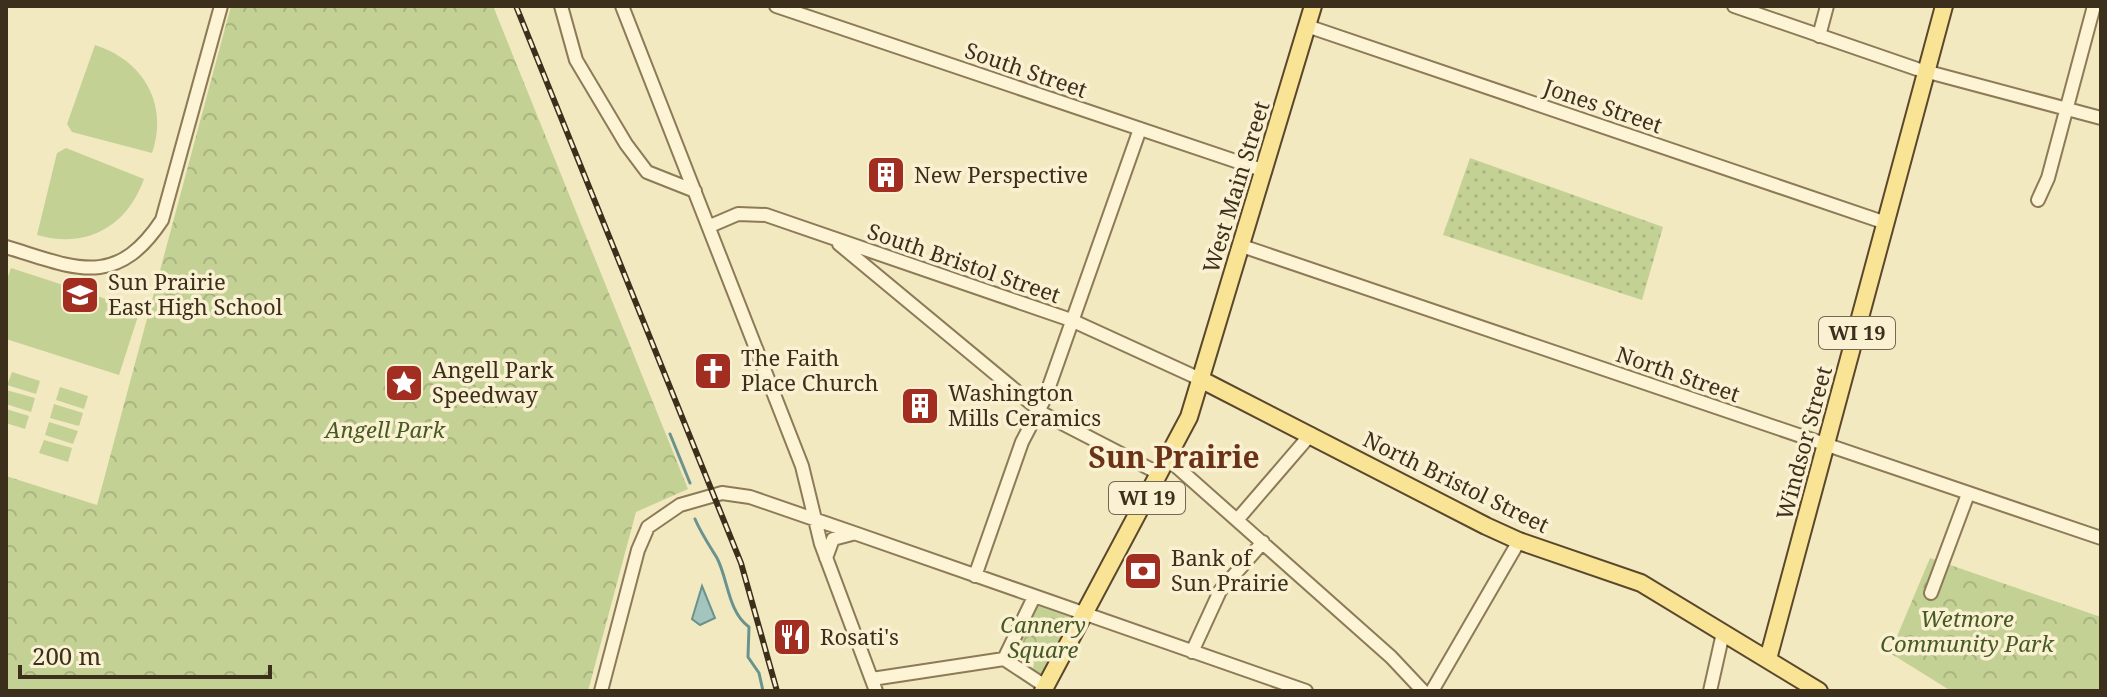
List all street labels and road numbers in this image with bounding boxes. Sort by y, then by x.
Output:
street label: South Street [961,34,1092,104]
street label: Jones Street [1539,70,1667,139]
street label: West Main Street [1195,97,1276,276]
street label: South Bristol Street [864,215,1065,309]
road number: WI 19 [1819,317,1895,349]
street label: North Street [1613,338,1744,408]
street label: Windsor Street [1768,362,1838,523]
street label: North Bristol Street [1358,423,1555,539]
road number: WI 19 [1109,482,1185,514]

